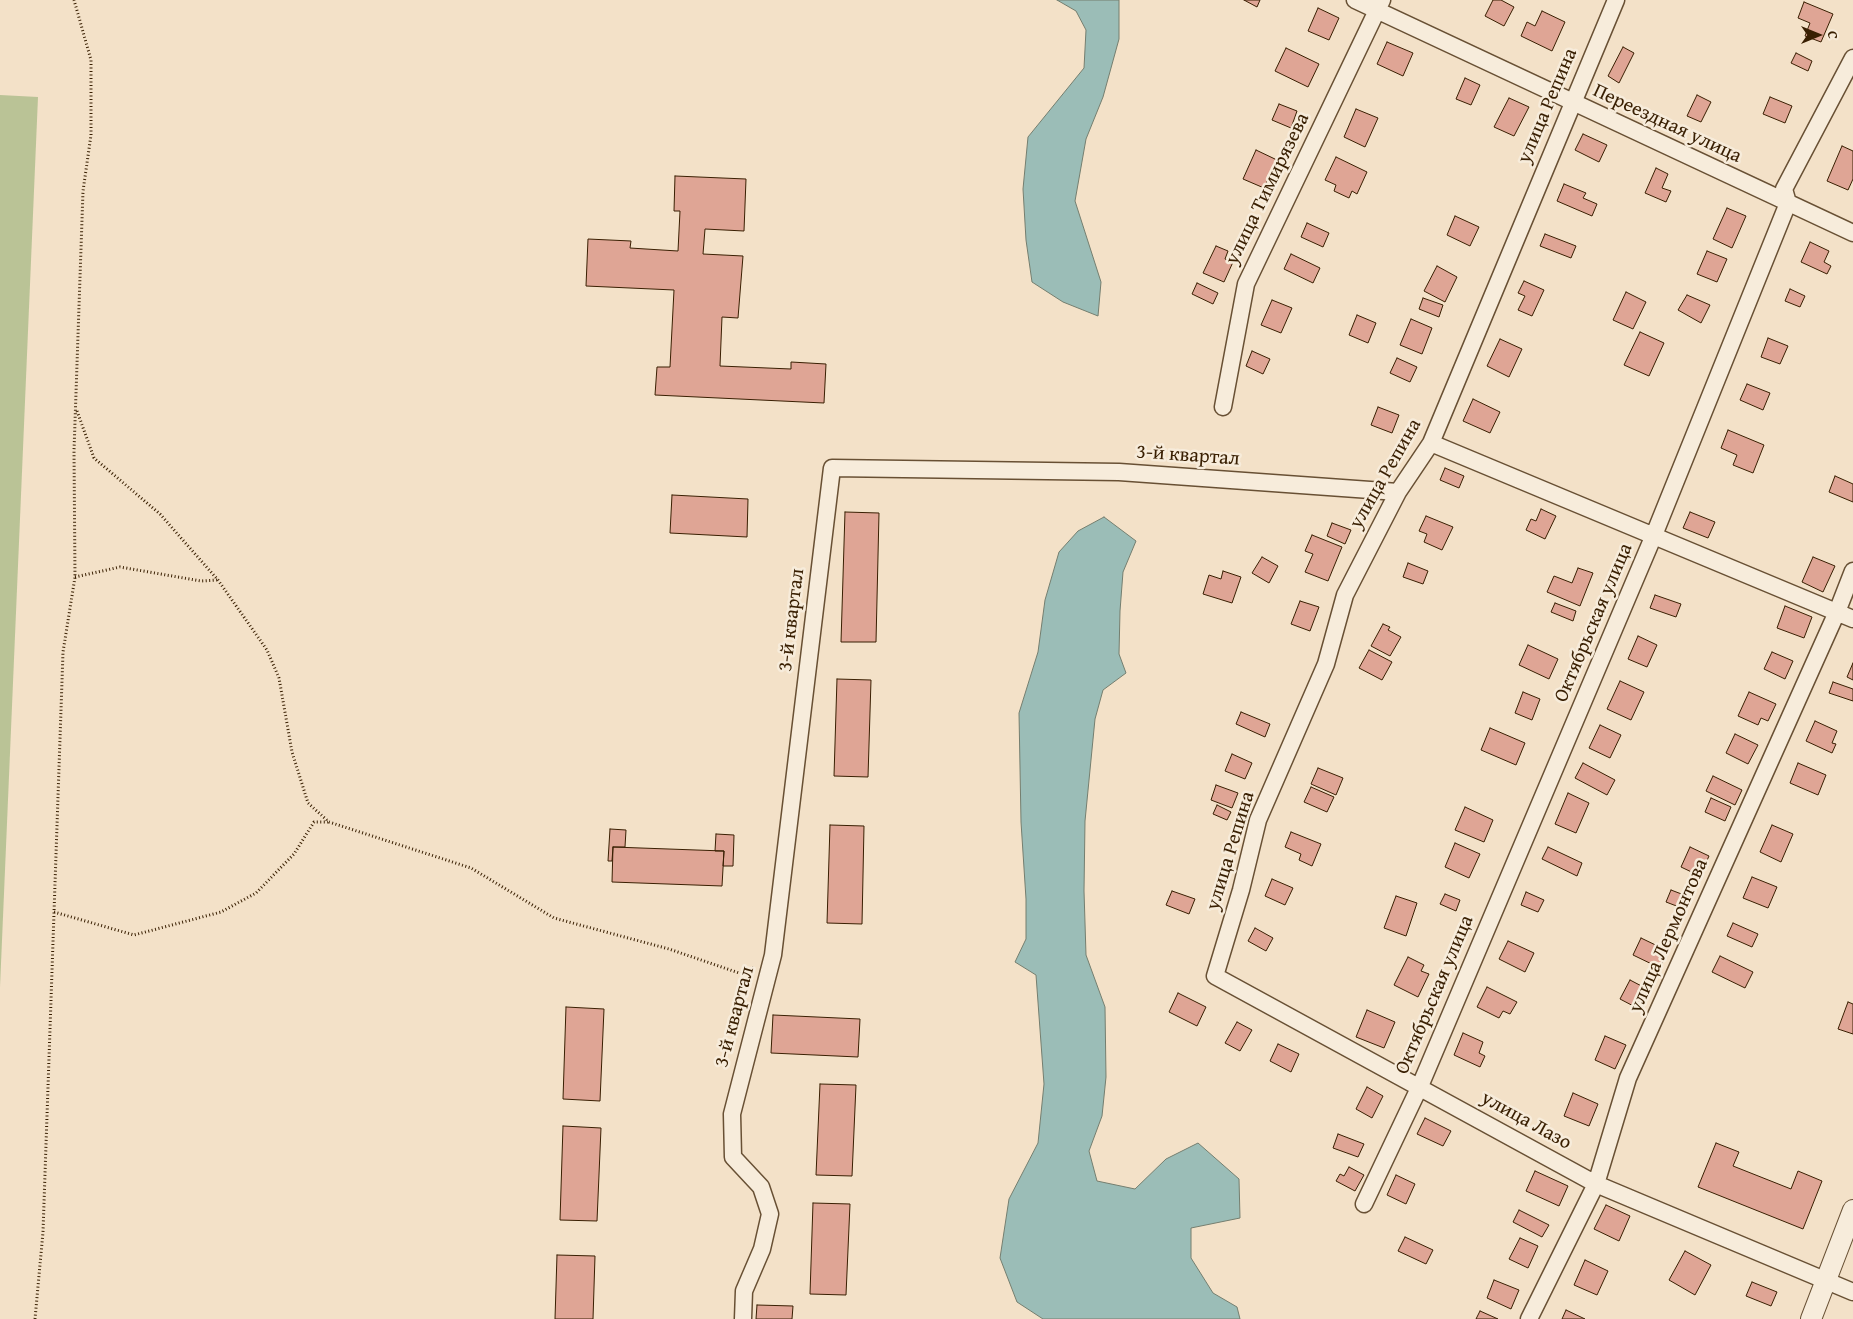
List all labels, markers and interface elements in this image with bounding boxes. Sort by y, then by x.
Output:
north arrow [1793,10,1843,60]
text: С [1823,31,1843,39]
street label: улица Репина [1513,45,1583,167]
street label: Переездная улица [1589,79,1745,169]
street label: улица Тимирязева [1221,109,1315,269]
street label: улица Репина [1345,415,1427,533]
street label: 3-й квартал [1136,440,1240,472]
street label: Октябрьская улица [1550,540,1638,706]
street label: 3-й квартал [774,567,810,673]
street label: улица Репина [1202,789,1260,913]
street label: улица Лермонтова [1624,855,1714,1017]
street label: Октябрьская улица [1391,912,1479,1078]
street label: 3-й квартал [710,964,760,1070]
street label: улица Лазо [1477,1086,1575,1156]

